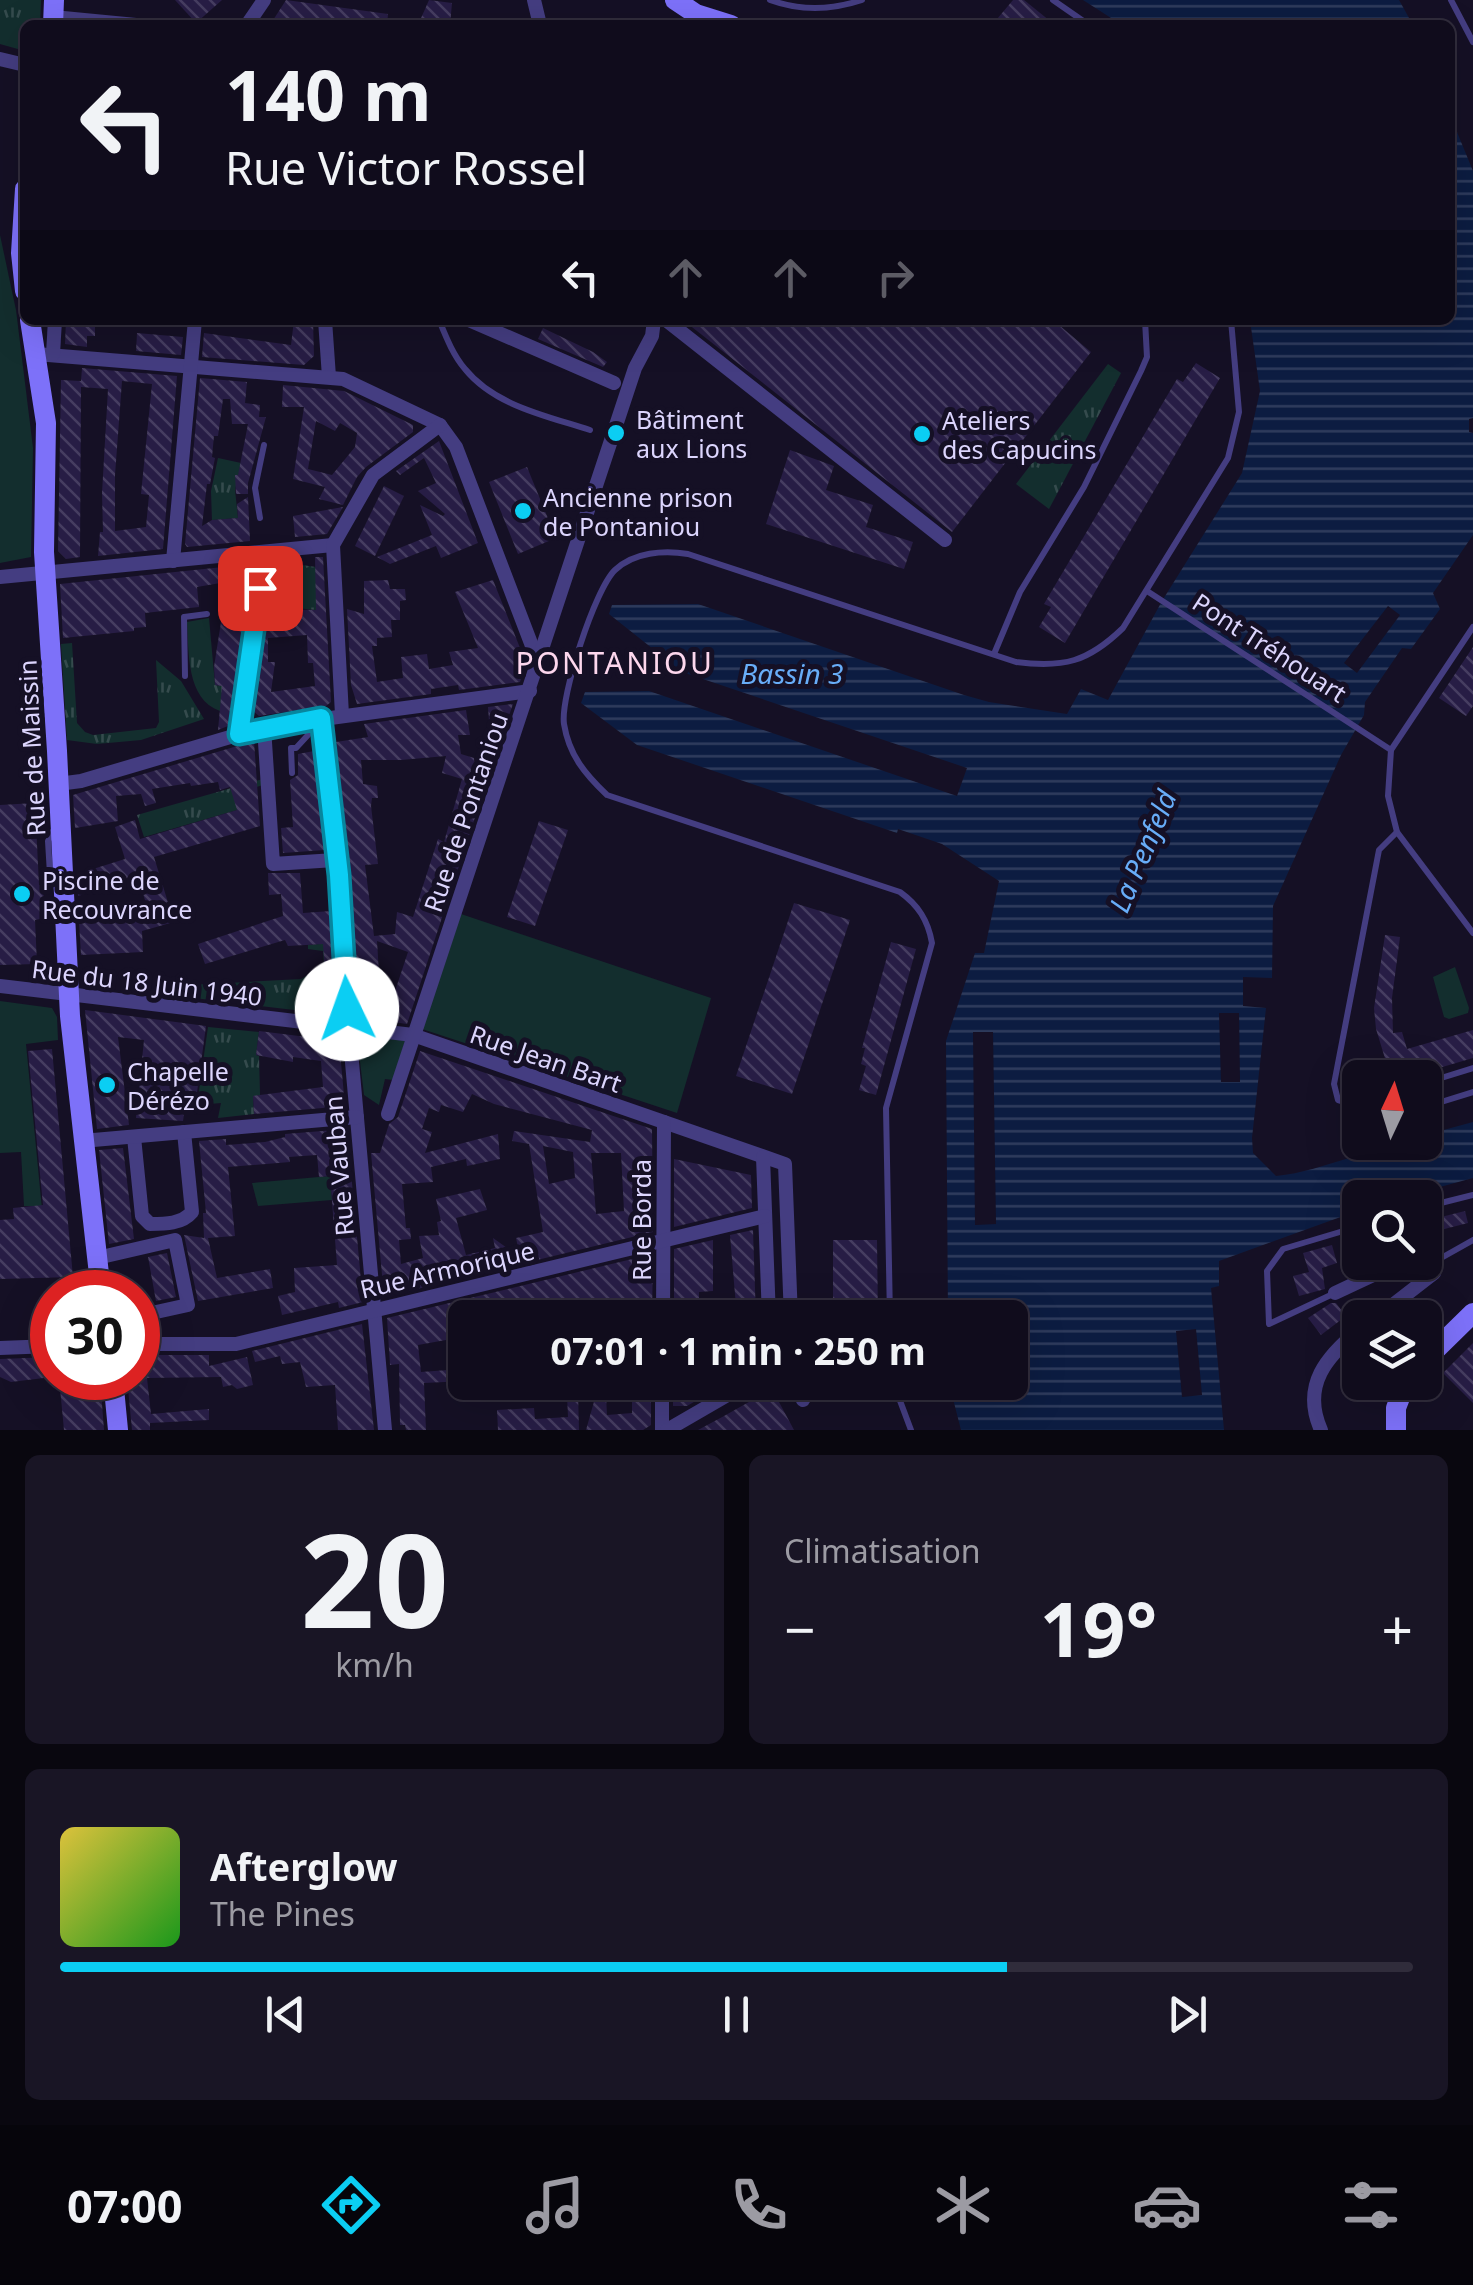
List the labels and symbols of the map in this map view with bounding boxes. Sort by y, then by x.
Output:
place label: Bâtiment aux Lions [636,402,747,465]
place label: Ateliers des Capucins [942,403,1096,466]
marker: Bâtiment aux Lions [605,422,627,444]
marker: Ateliers des Capucins [911,423,933,445]
place label: Ancienne prison de Pontaniou [543,480,733,543]
marker: Ancienne prison de Pontaniou [512,500,534,522]
pin [218,546,303,631]
street label: Pont Tréhouart [1186,584,1354,710]
district label: PONTANIOU [516,642,714,683]
water label: Bassin 3 [740,654,844,692]
street label: Rue de Maissin [9,659,53,837]
street label: Rue de Pontaniou [415,708,515,916]
water label: La Penfeld [1099,784,1185,918]
place label: Piscine de Recouvrance [42,863,192,926]
marker: Piscine de Recouvrance [11,883,33,905]
street label: Rue du 18 Juin 1940 [30,951,264,1013]
position arrow [295,957,399,1061]
street label: Rue Jean Bart [466,1016,626,1100]
place label: Chapelle Dérézo [127,1054,229,1117]
north arrow [1342,1060,1442,1160]
marker: Chapelle Dérézo [96,1074,118,1096]
street label: Rue Vauban [315,1095,361,1237]
street label: Rue Borda [624,1159,658,1281]
street label: Rue Armorique [356,1232,538,1306]
speed limit sign: 30 [30,1270,160,1400]

